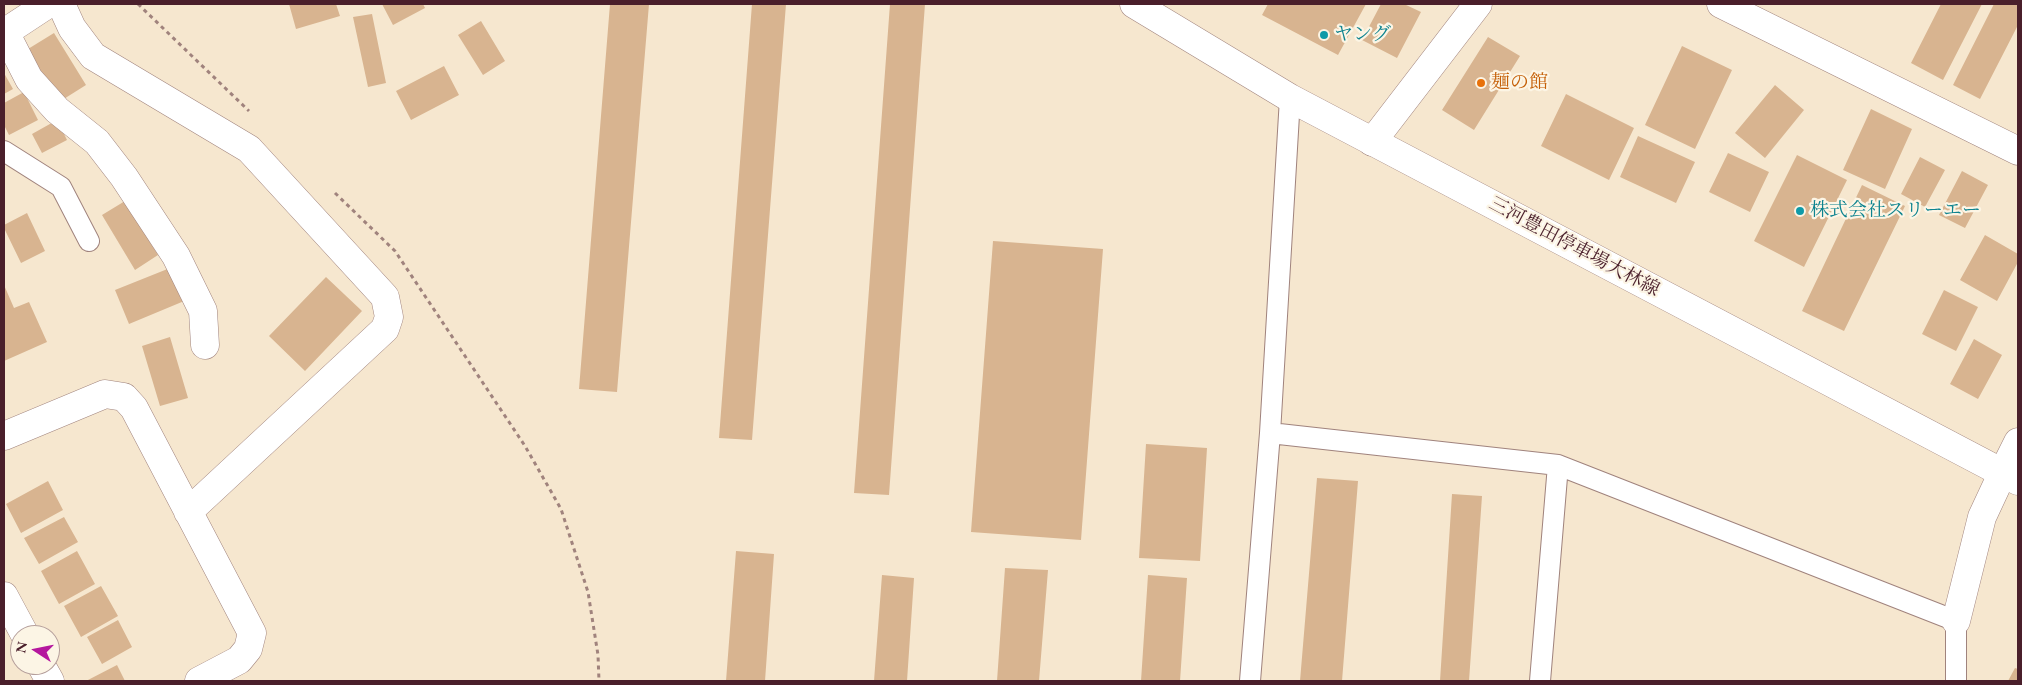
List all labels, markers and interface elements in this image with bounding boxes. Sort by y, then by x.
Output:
place label: ヤング [1334,24,1391,46]
marker: ヤング [1318,29,1330,41]
place label: 麺の館 [1491,72,1548,94]
marker: 麺の館 [1475,77,1487,89]
street label: 三河豊田停車場大林線 [1485,192,1663,302]
place label: 株式会社スリーエー [1810,200,1981,222]
marker: 株式会社スリーエー [1794,205,1806,217]
north arrow [10,625,60,675]
text: N [11,640,31,655]

